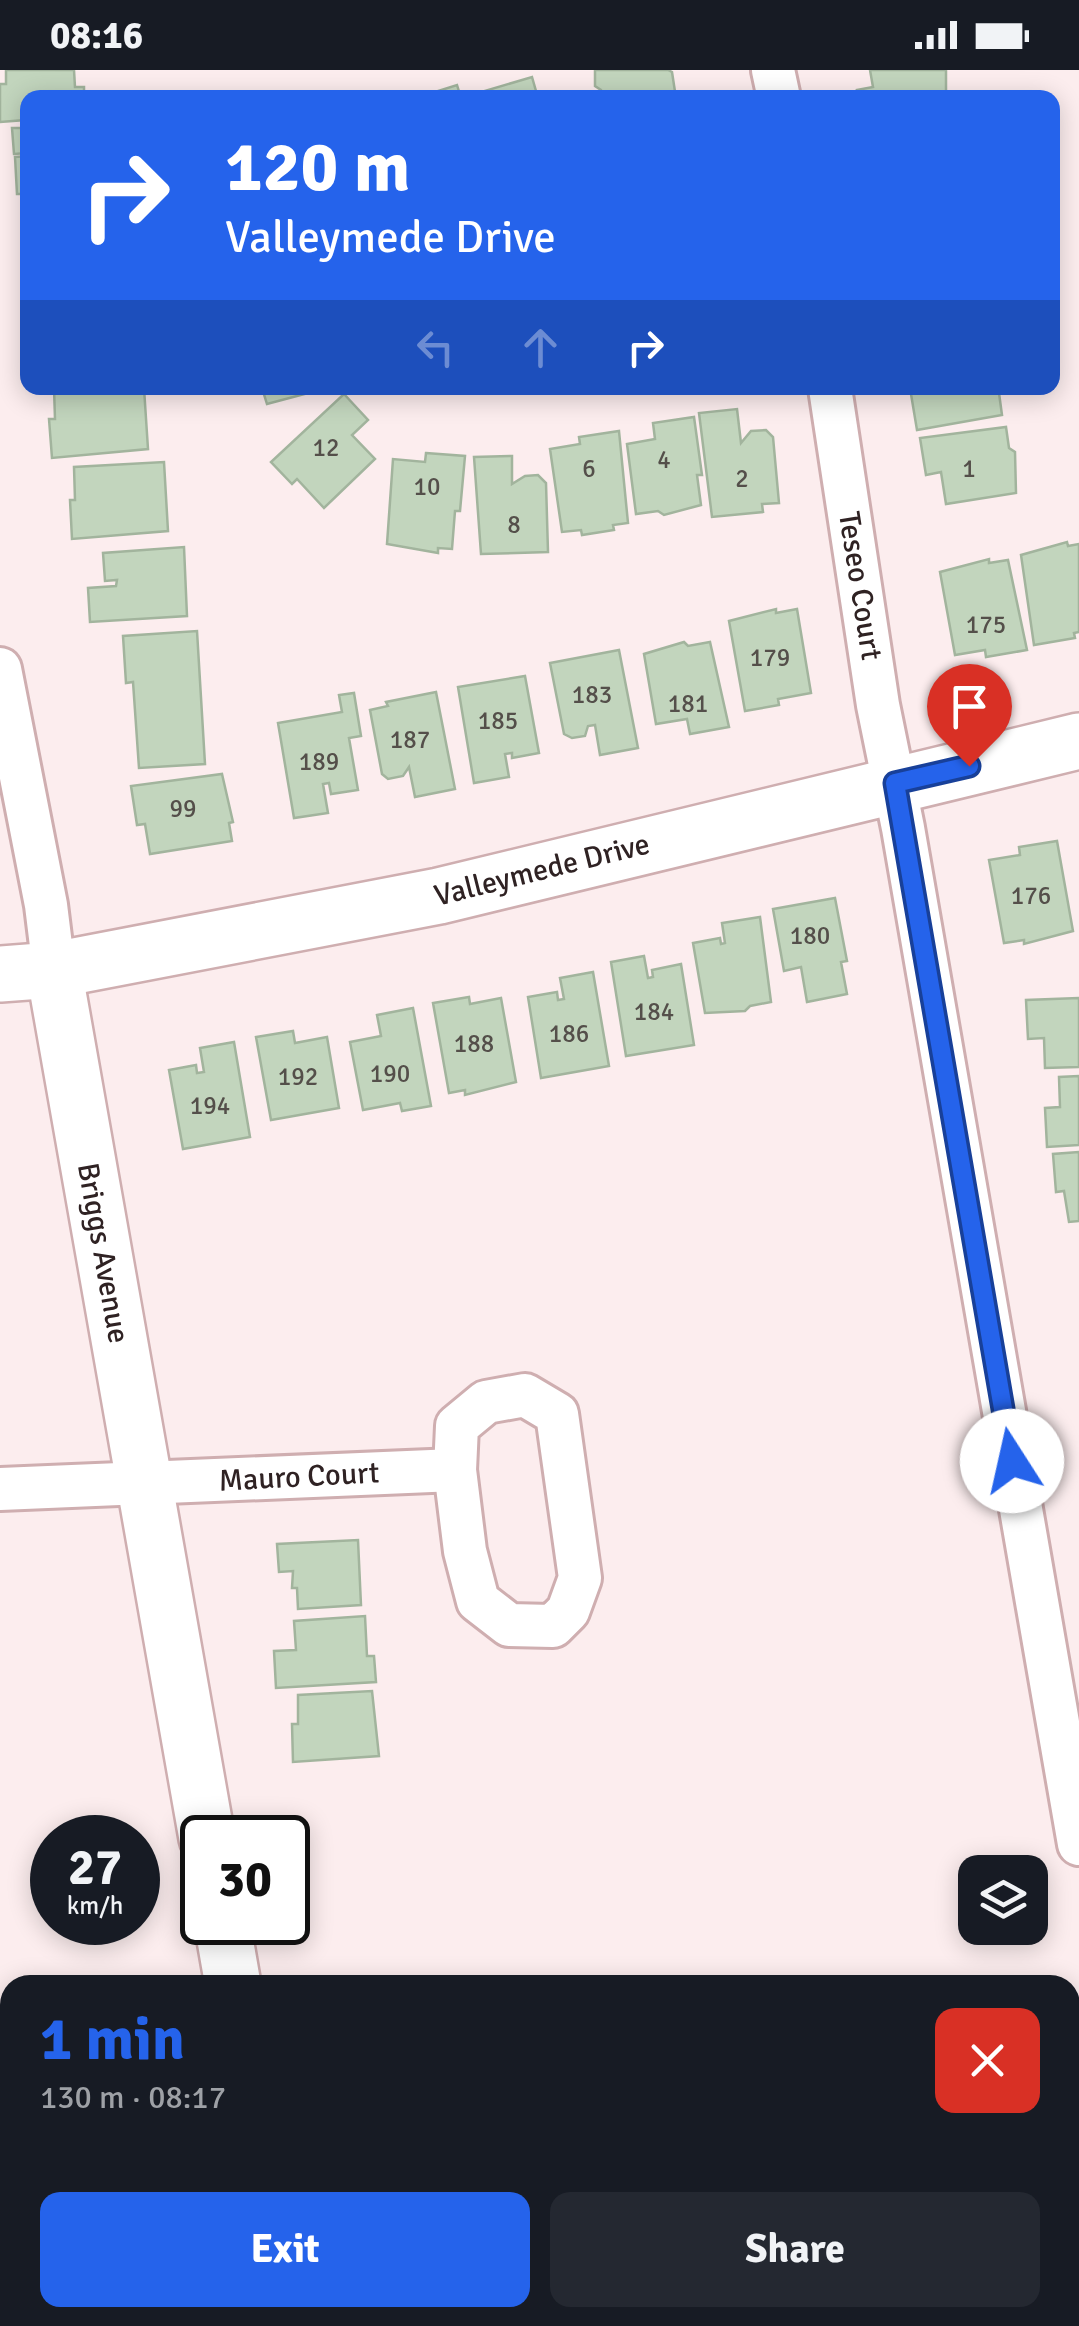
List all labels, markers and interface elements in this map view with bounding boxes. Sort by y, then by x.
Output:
text: 08:16 [50,12,143,59]
text: 120 m [225,124,410,210]
icon: right [60,130,190,260]
text: Valleymede Drive [225,210,556,265]
icon: left [408,320,463,375]
icon: ahead [513,320,568,375]
icon: right [618,320,673,375]
house number: 12 [312,432,340,463]
house number: 4 [657,444,671,475]
house number: 6 [582,453,596,484]
house number: 1 [962,453,976,484]
house number: 2 [735,463,749,494]
house number: 10 [413,471,441,502]
house number: 8 [507,509,521,540]
street label: Teseo Court [830,509,890,663]
house number: 175 [966,609,1006,640]
house number: 179 [750,642,790,673]
pin [927,664,1012,767]
house number: 183 [572,679,612,710]
icon: arrive [942,679,997,734]
house number: 181 [668,688,708,719]
house number: 185 [478,705,518,736]
house number: 187 [390,724,430,755]
house number: 189 [299,746,339,777]
house number: 99 [169,793,197,824]
street label: Valleymede Drive [431,825,653,915]
house number: 176 [1011,880,1051,911]
house number: 180 [790,920,830,951]
house number: 184 [634,996,674,1027]
house number: 186 [549,1018,589,1049]
house number: 188 [454,1028,494,1059]
house number: 190 [370,1058,410,1089]
house number: 192 [278,1061,318,1092]
house number: 194 [190,1090,230,1121]
street label: Briggs Avenue [69,1160,137,1346]
position arrow [960,1409,1064,1513]
street label: Mauro Court [218,1454,380,1500]
speed limit sign: 30 [180,1815,310,1945]
text: 27 [68,1837,122,1899]
map controls [958,1855,1048,1945]
button: layers [958,1855,1048,1945]
text: km/h [67,1890,123,1921]
text: 1 min [40,2003,185,2077]
button: close [935,2008,1040,2113]
text: 130 m · 08:17 [40,2078,226,2117]
button: Exit [40,2192,530,2307]
button: Share [550,2192,1040,2307]

